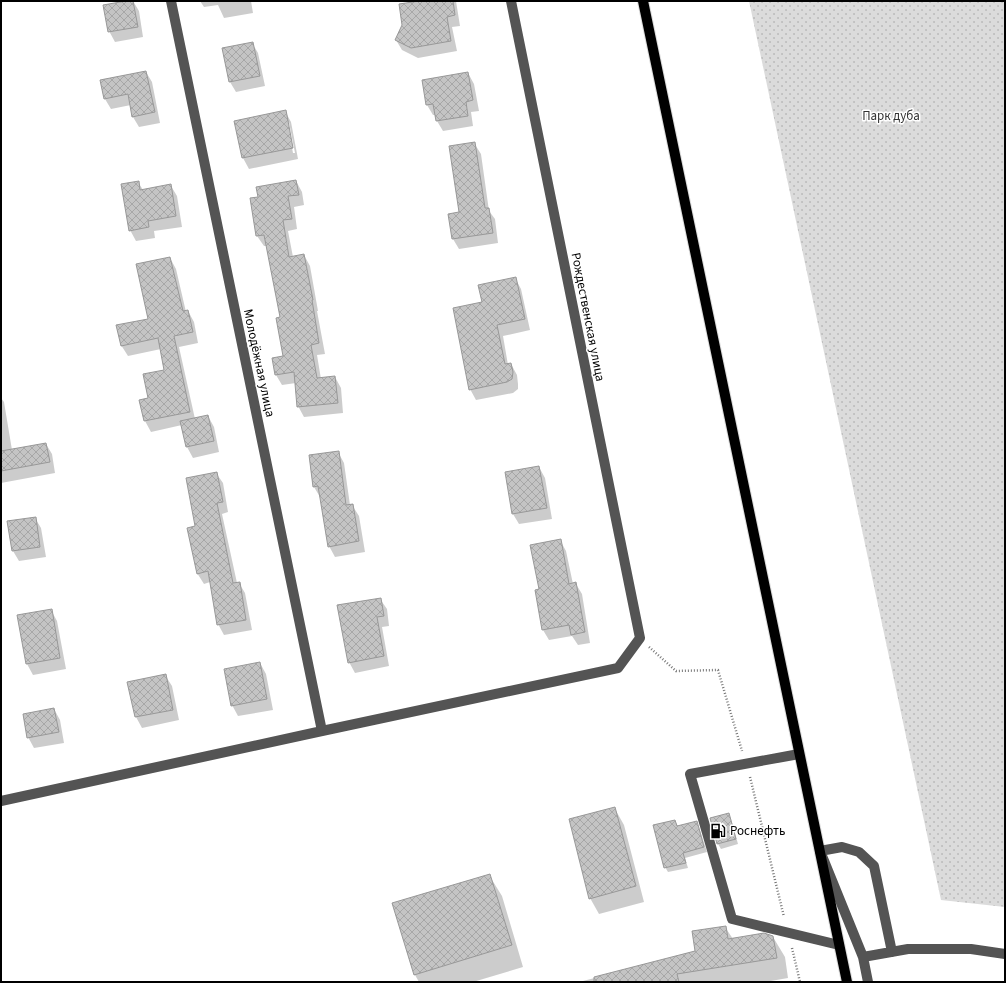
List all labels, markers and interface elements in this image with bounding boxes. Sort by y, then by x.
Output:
park label: Парк дуба [862,107,920,125]
street label: Рождественская улица [567,251,609,383]
street label: Молодёжная улица [239,307,279,419]
fuel station icon: Роснефть [709,822,727,840]
place label: Роснефть [730,822,785,840]

